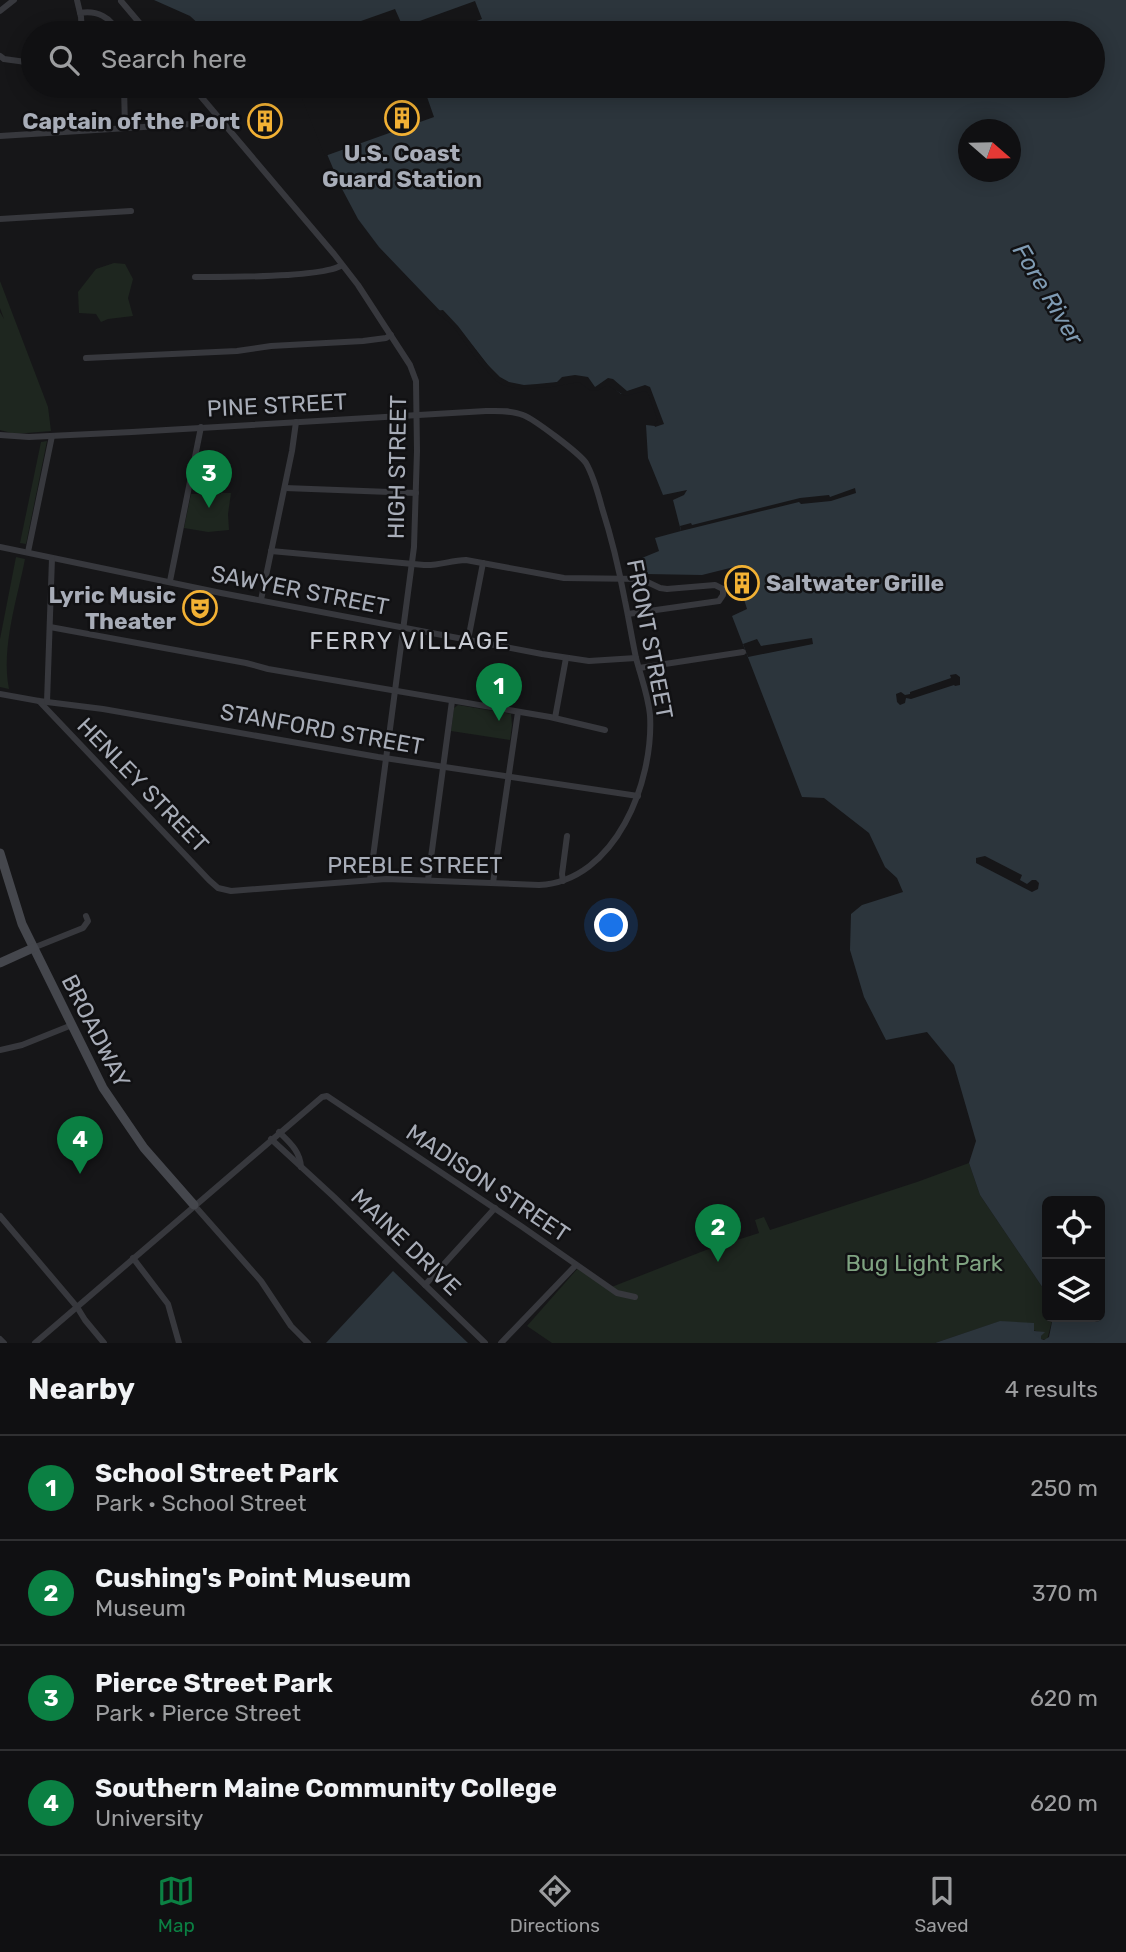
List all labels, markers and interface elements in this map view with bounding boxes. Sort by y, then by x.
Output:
search box [21,21,1105,98]
icon: search [45,41,83,79]
text: Search here [101,44,247,75]
building icon: U.S. Coast Guard Station [383,99,421,137]
building icon: Captain of the Port [246,102,284,140]
place label: Captain of the Port [22,107,240,135]
north arrow [958,119,1021,182]
place label: U.S. Coast Guard Station [322,139,482,193]
water label: Fore River [1007,238,1089,350]
street label: PINE STREET [206,387,348,423]
street label: HIGH STREET [382,395,412,539]
pin: 3 [186,450,232,508]
street label: FRONT STREET [621,557,679,721]
street label: SAWYER STREET [209,559,391,621]
building icon: Saltwater Grille [723,564,761,602]
place label: Saltwater Grille [766,569,944,597]
place label: Lyric Music Theater [48,581,177,635]
theatre icon: Lyric Music Theater [181,589,219,627]
district label: FERRY VILLAGE [309,627,511,655]
pin: 1 [476,663,522,721]
street label: STANFORD STREET [218,697,426,761]
street label: HENLEY STREET [72,712,214,858]
street label: PREBLE STREET [327,851,503,879]
your location [594,908,628,942]
street label: BROADWAY [56,970,136,1092]
pin: 4 [57,1116,103,1174]
street label: MADISON STREET [401,1118,575,1248]
street label: MAINE DRIVE [345,1183,467,1301]
map controls [1042,1196,1105,1322]
button: locate [1042,1196,1105,1259]
pin: 2 [695,1204,741,1262]
park label: Bug Light Park [845,1249,1003,1277]
button: layers [1042,1259,1105,1322]
text: Nearby [28,1371,135,1407]
text: 4 results [1005,1375,1098,1403]
text: School Street Park [95,1458,338,1489]
text: 1 [45,1474,57,1502]
text: 250 m [1030,1474,1098,1502]
text: Park · School Street [95,1489,307,1517]
text: Cushing's Point Museum [95,1563,411,1594]
text: 2 [44,1579,58,1607]
text: 370 m [1032,1579,1098,1607]
text: Museum [95,1594,186,1622]
text: Pierce Street Park [95,1668,333,1699]
text: 3 [43,1684,59,1712]
text: 620 m [1030,1684,1098,1712]
text: Park · Pierce Street [95,1699,301,1727]
text: Southern Maine Community College [95,1773,557,1804]
text: 4 [43,1789,59,1817]
text: 620 m [1030,1789,1098,1817]
text: University [95,1804,204,1832]
tab: Map [157,1872,195,1937]
tab: Directions [510,1872,600,1937]
tab: Saved [914,1872,969,1937]

